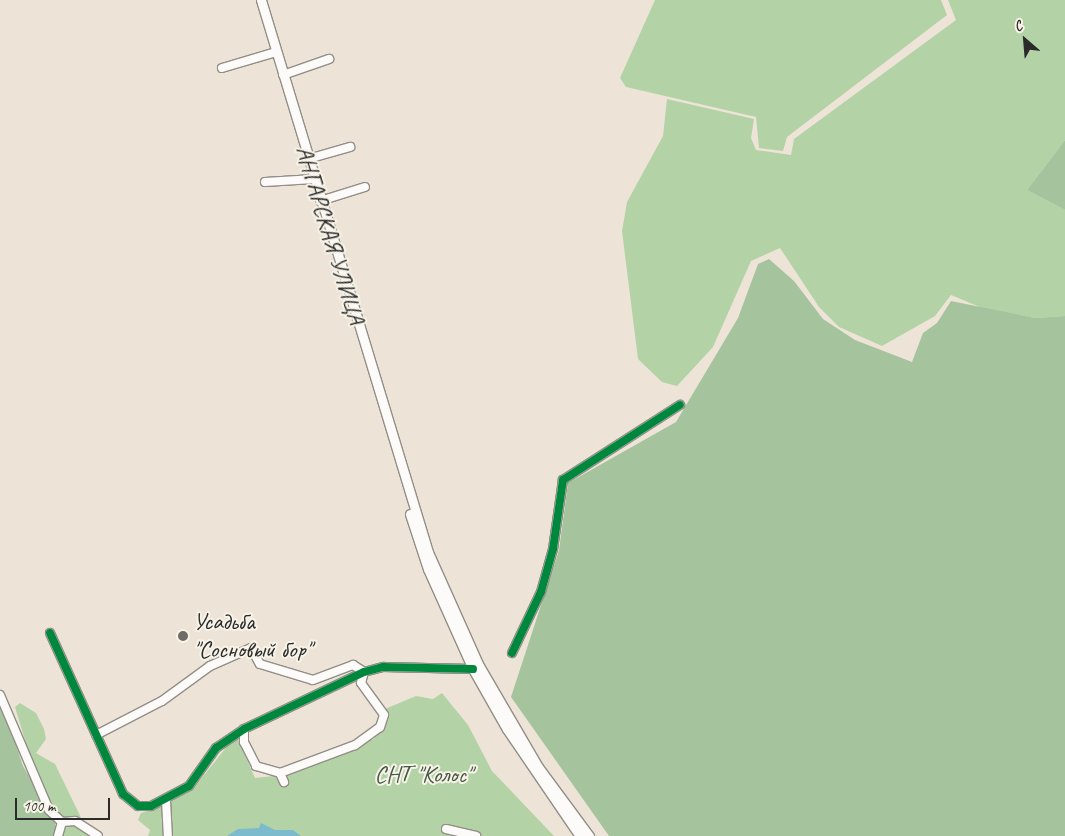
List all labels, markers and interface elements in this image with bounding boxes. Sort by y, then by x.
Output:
north arrow [1000,15,1050,65]
text: С [1011,17,1025,35]
street label: АНГАРСКАЯ УЛИЦА [289,143,371,327]
place label: Усадьба "Сосновый бор" [193,608,311,664]
marker: Усадьба "Сосновый бор" [177,630,189,642]
park label: СНТ "Колос" [374,761,472,789]
scale bar [18,788,112,820]
text: 100 m [23,797,55,816]

